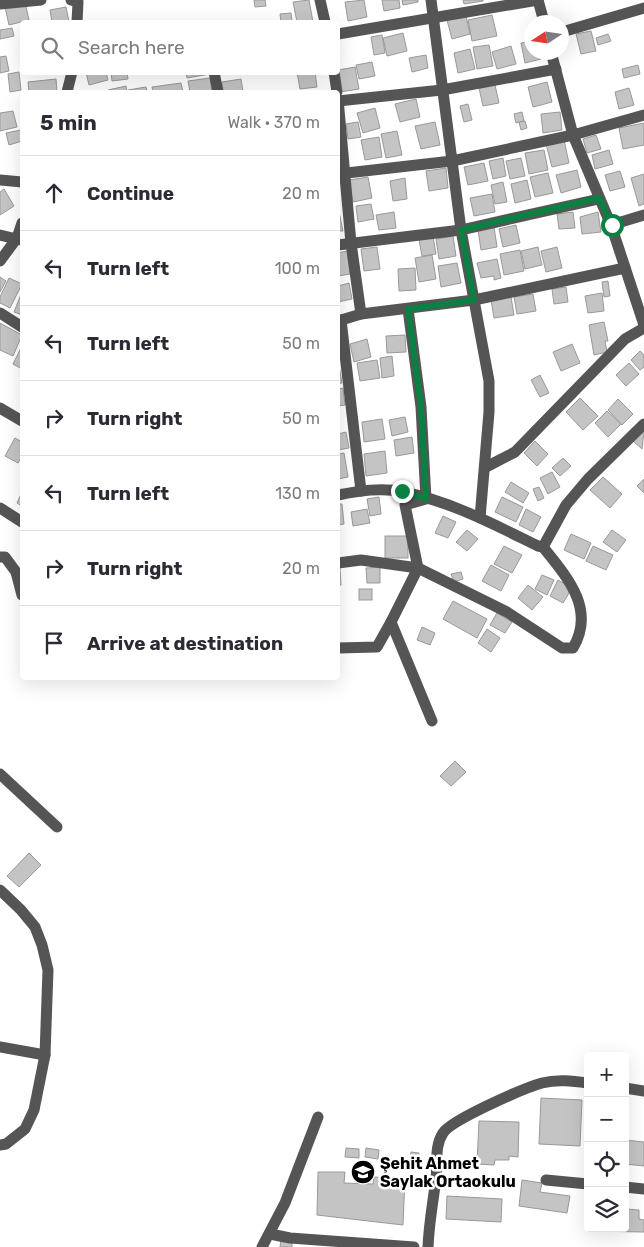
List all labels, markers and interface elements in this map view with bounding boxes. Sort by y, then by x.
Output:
north arrow [524,15,569,60]
search box [20,20,340,75]
icon: search [38,34,66,62]
text: Search here [78,36,185,59]
text: 5 min [40,110,97,135]
text: Walk · 370 m [227,113,320,132]
icon: ahead [40,179,68,207]
text: Continue [87,182,174,205]
text: 20 m [282,184,320,203]
route start [601,214,624,237]
icon: left [40,254,68,282]
text: Turn left [87,257,169,280]
text: 100 m [275,259,320,278]
icon: left [40,329,68,357]
text: Turn left [87,332,169,355]
text: 50 m [282,334,320,353]
icon: right [40,404,68,432]
text: Turn right [87,407,182,430]
text: 50 m [282,409,320,428]
icon: left [40,479,68,507]
route end [391,480,414,503]
text: Turn left [87,482,169,505]
text: 130 m [275,484,320,503]
icon: right [40,554,68,582]
text: Turn right [87,557,182,580]
text: 20 m [282,559,320,578]
icon: arrive [40,629,68,657]
text: Arrive at destination [87,632,283,655]
map controls [584,1052,629,1232]
button: + [584,1052,629,1097]
button: − [584,1097,629,1142]
button: locate [584,1142,629,1187]
place label: Şehit Ahmet Saylak Ortaokulu [380,1154,516,1191]
school or university icon: Şehit Ahmet Saylak Ortaokulu [350,1159,376,1185]
button: layers [584,1187,629,1232]

